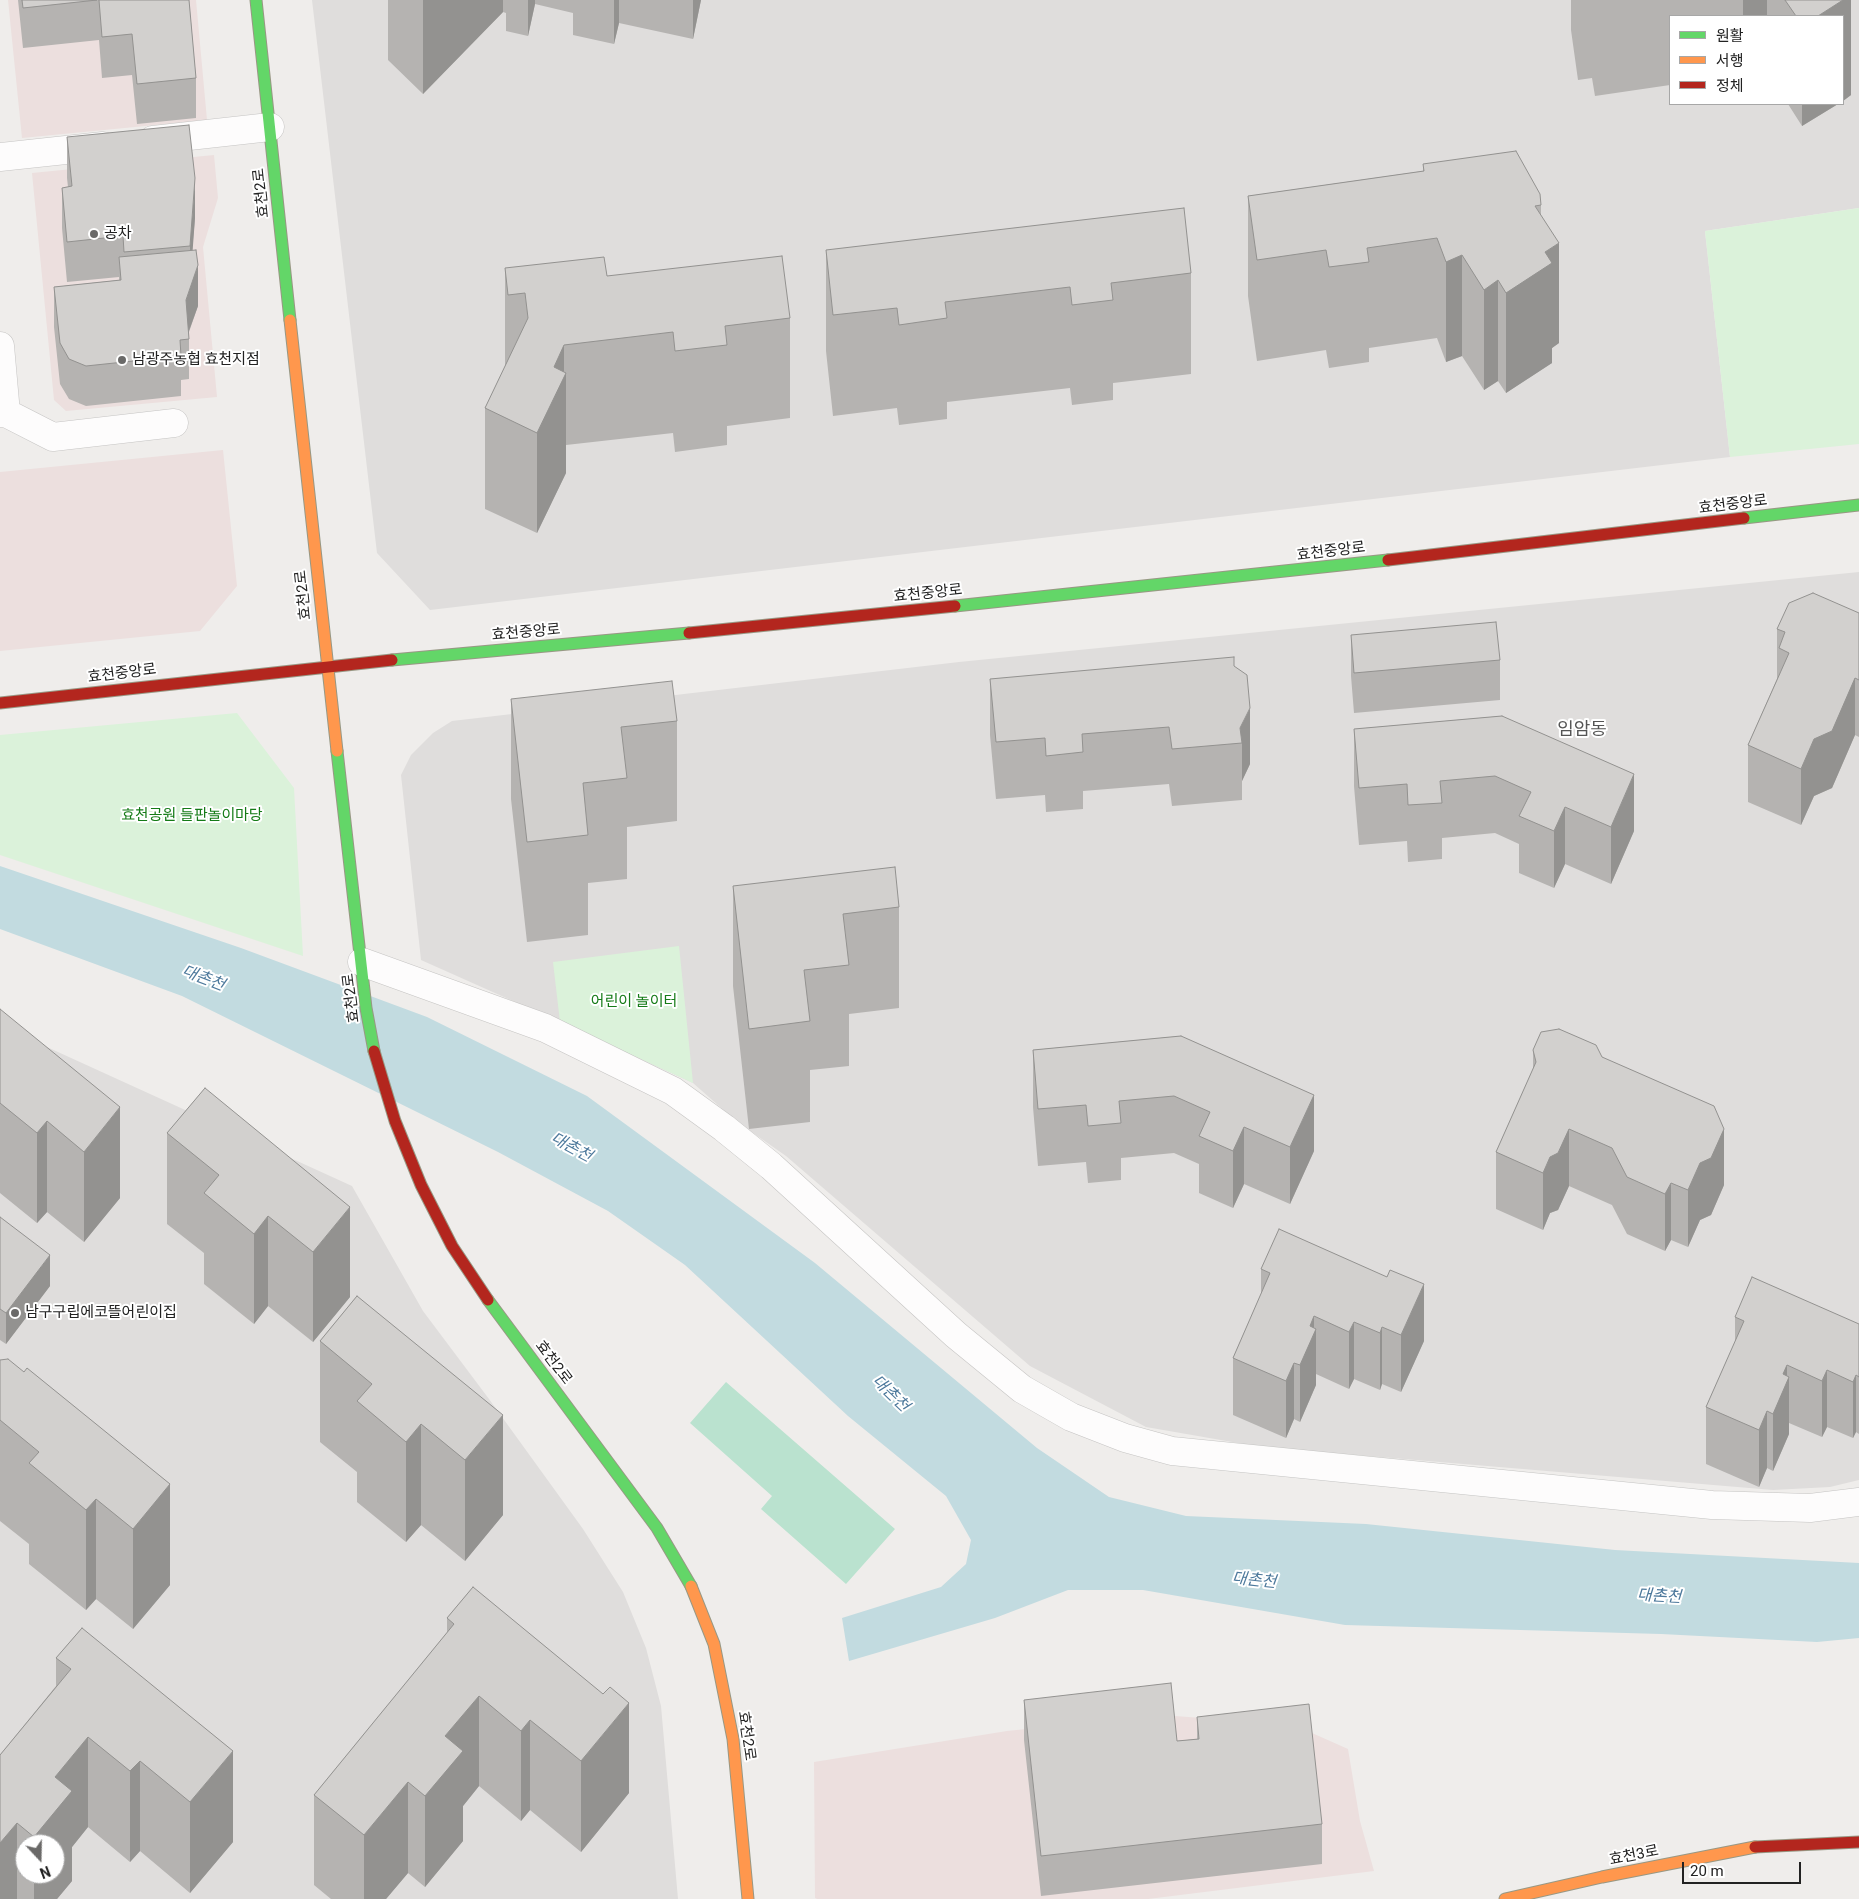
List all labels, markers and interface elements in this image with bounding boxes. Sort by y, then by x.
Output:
legend [1669,15,1844,105]
text: 원활 [1716,27,1744,45]
text: 서행 [1716,52,1744,70]
text: 정체 [1716,77,1744,95]
street label: 효천2로 [250,167,274,219]
place label: 공차 [104,225,132,243]
marker: 공차 [88,228,100,240]
place label: 남광주농협 효천지점 [132,351,260,369]
marker: 남광주농협 효천지점 [116,354,128,366]
street label: 효천중앙로 [1698,492,1768,518]
street label: 효천중앙로 [1296,539,1366,565]
street label: 효천2로 [292,569,316,621]
street label: 효천중앙로 [893,581,963,607]
street label: 효천중앙로 [491,621,561,645]
street label: 효천중앙로 [87,661,157,687]
district label: 임암동 [1557,719,1607,741]
park label: 효천공원 들판놀이마당 [121,807,263,825]
water label: 대촌천 [179,962,227,996]
street label: 효천2로 [340,972,364,1024]
park label: 어린이 놀이터 [591,993,677,1011]
water label: 대촌천 [547,1129,595,1167]
place label: 남구구립에코뜰어린이집 [25,1304,177,1322]
marker: 남구구립에코뜰어린이집 [9,1307,21,1319]
street label: 효천2로 [531,1338,575,1388]
water label: 대촌천 [867,1372,913,1416]
water label: 대촌천 [1231,1569,1277,1593]
water label: 대촌천 [1636,1586,1682,1608]
street label: 효천2로 [734,1710,758,1762]
north arrow [15,1834,65,1884]
street label: 효천3로 [1608,1842,1660,1870]
scale bar [1684,1852,1803,1884]
text: 20 m [1690,1862,1724,1880]
text: N [38,1863,53,1881]

